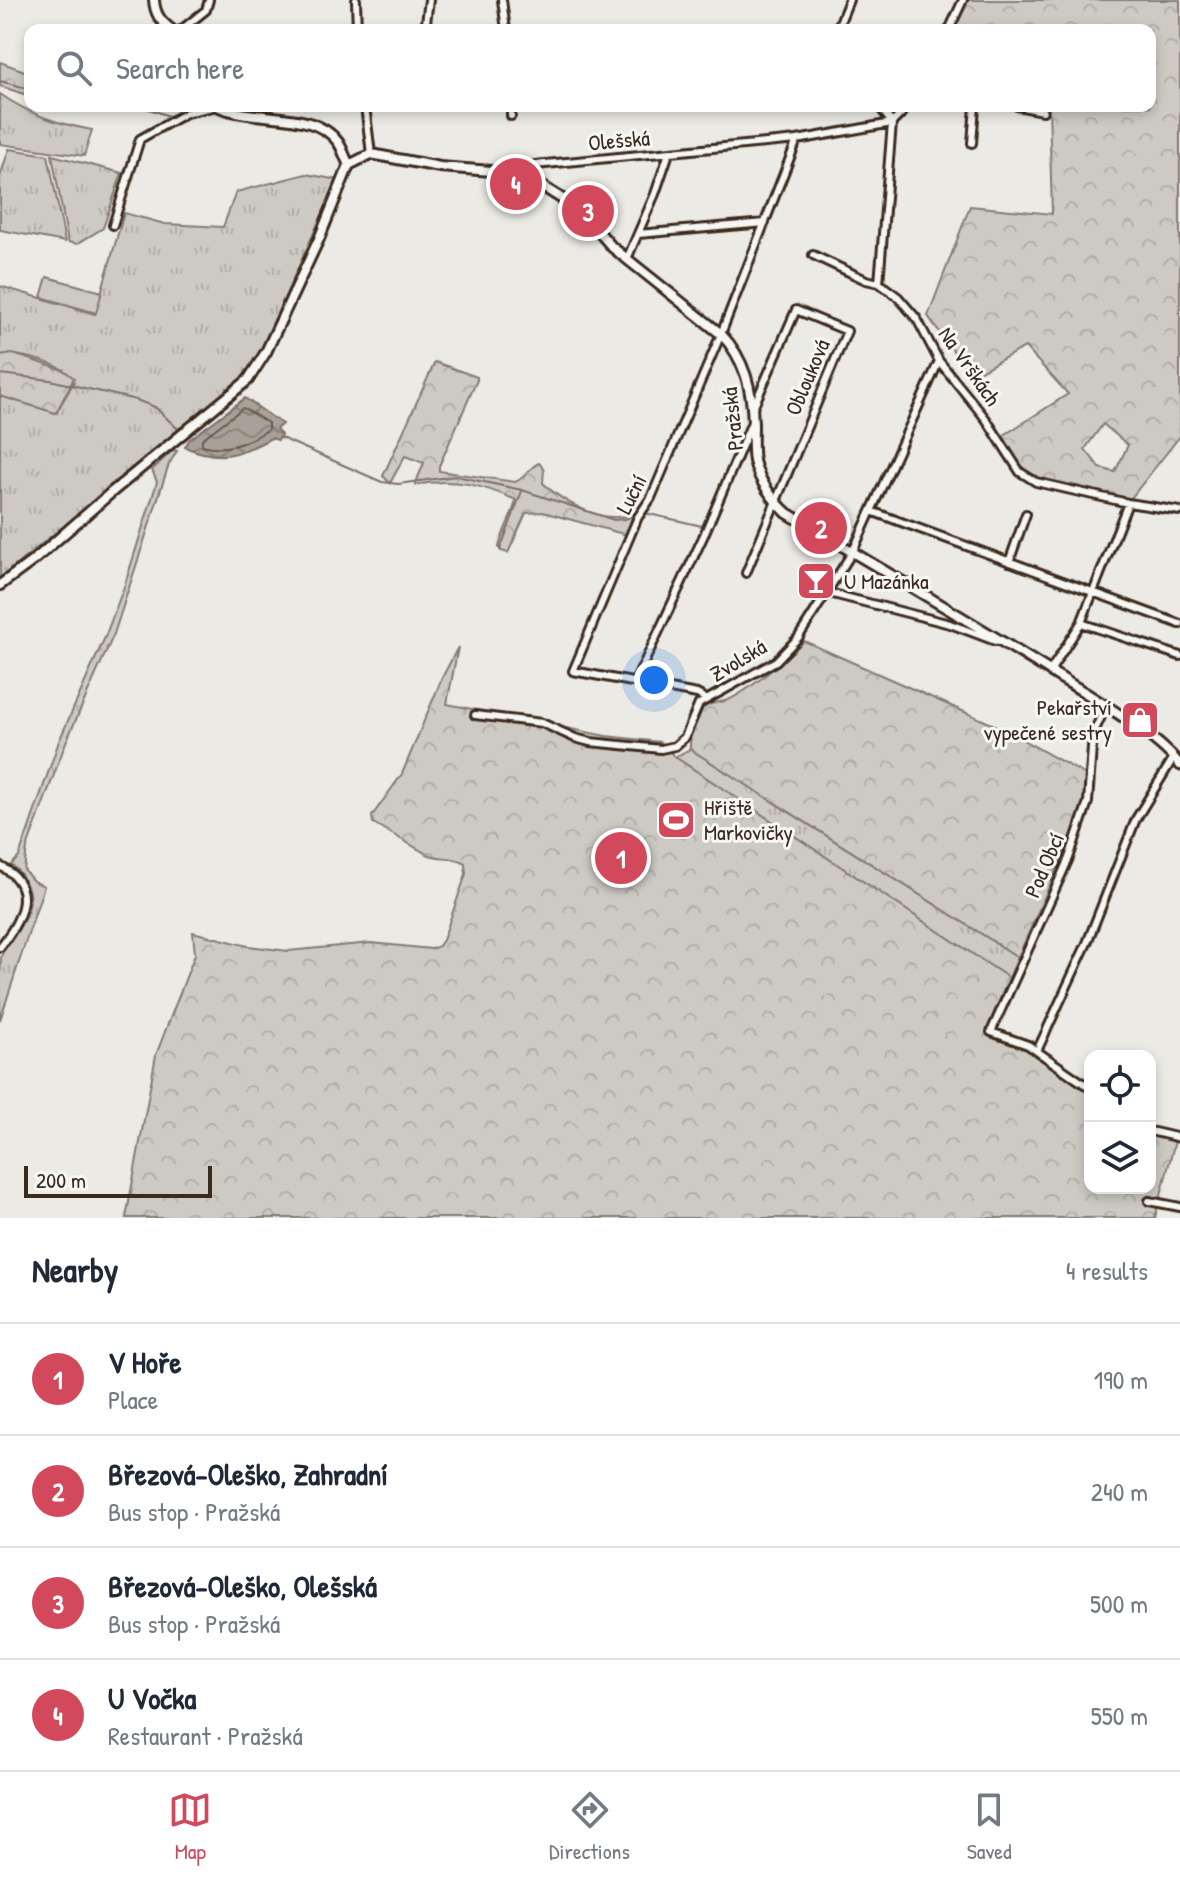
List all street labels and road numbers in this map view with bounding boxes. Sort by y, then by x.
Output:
street label: Olešská [587,122,651,158]
street label: Na Vrškách [932,320,1008,412]
street label: Oblouková [778,334,837,420]
street label: Pražská [714,386,750,452]
street label: Luční [608,469,654,519]
street label: Zvolská [704,631,772,689]
street label: Pod Obcí [1017,828,1071,902]

